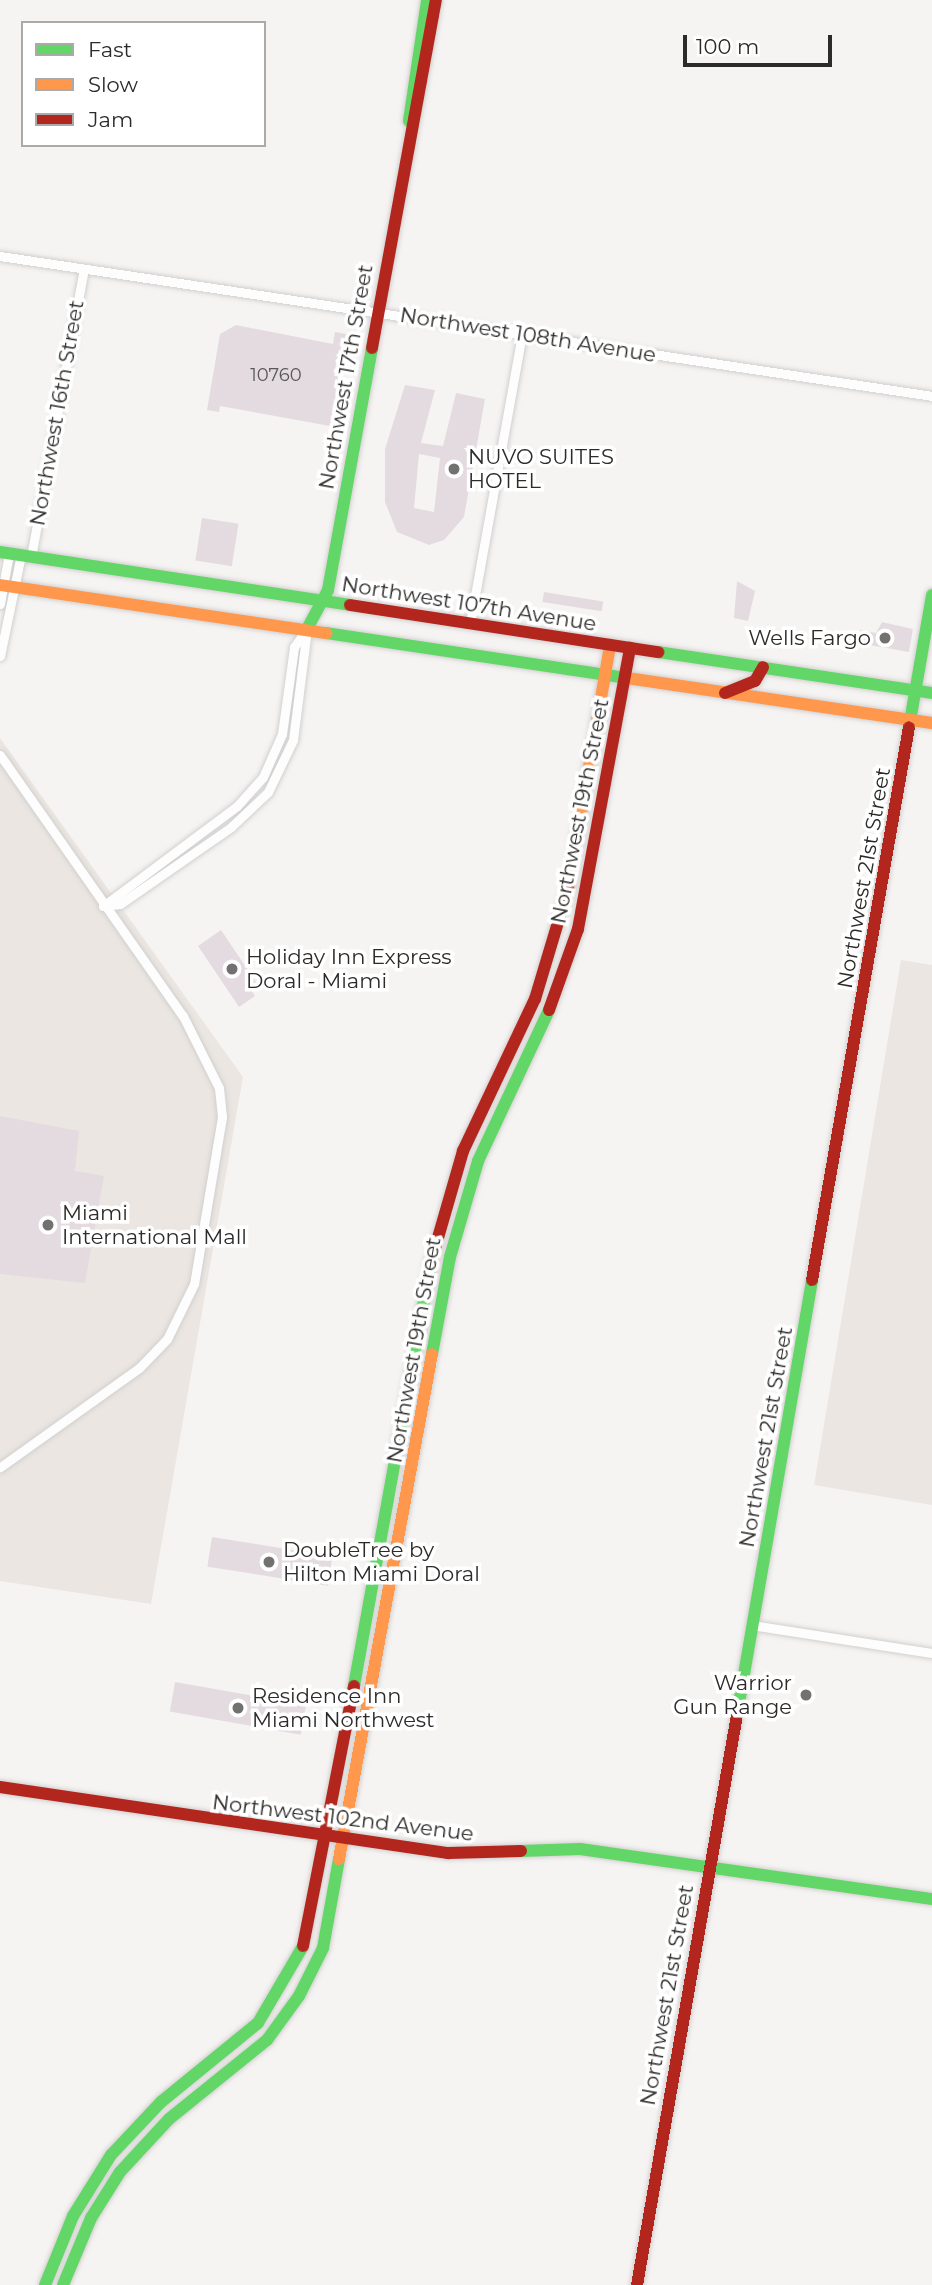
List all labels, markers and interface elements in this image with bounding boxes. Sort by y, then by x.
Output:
legend [21,21,266,147]
scale bar [687,21,836,65]
text: 100 m [696,34,759,59]
text: Fast [88,37,132,62]
text: Slow [88,72,138,97]
text: Jam [88,107,133,132]
street label: Northwest 17th Street [314,263,378,491]
street label: Northwest 16th Street [25,298,89,528]
street label: Northwest 108th Avenue [398,302,658,368]
house number: 10760 [250,364,302,386]
place label: NUVO SUITES HOTEL [468,444,614,494]
marker: NUVO SUITES HOTEL [446,461,462,477]
street label: Northwest 107th Avenue [340,571,598,637]
place label: Wells Fargo [748,625,871,651]
marker: Wells Fargo [877,630,893,646]
street label: Northwest 19th Street [546,696,614,926]
street label: Northwest 21st Street [832,766,896,990]
place label: Holiday Inn Express Doral - Miami [246,944,451,994]
marker: Holiday Inn Express Doral - Miami [224,961,240,977]
place label: Miami International Mall [62,1200,247,1250]
marker: Miami International Mall [40,1217,56,1233]
street label: Northwest 19th Street [382,1235,446,1465]
street label: Northwest 21st Street [734,1325,798,1549]
place label: DoubleTree by Hilton Miami Doral [283,1537,480,1587]
marker: DoubleTree by Hilton Miami Doral [261,1554,277,1570]
place label: Warrior Gun Range [673,1670,792,1720]
place label: Residence Inn Miami Northwest [252,1683,435,1733]
marker: Warrior Gun Range [798,1687,814,1703]
marker: Residence Inn Miami Northwest [230,1700,246,1716]
street label: Northwest 102nd Avenue [211,1789,475,1847]
street label: Northwest 21st Street [635,1883,699,2107]

